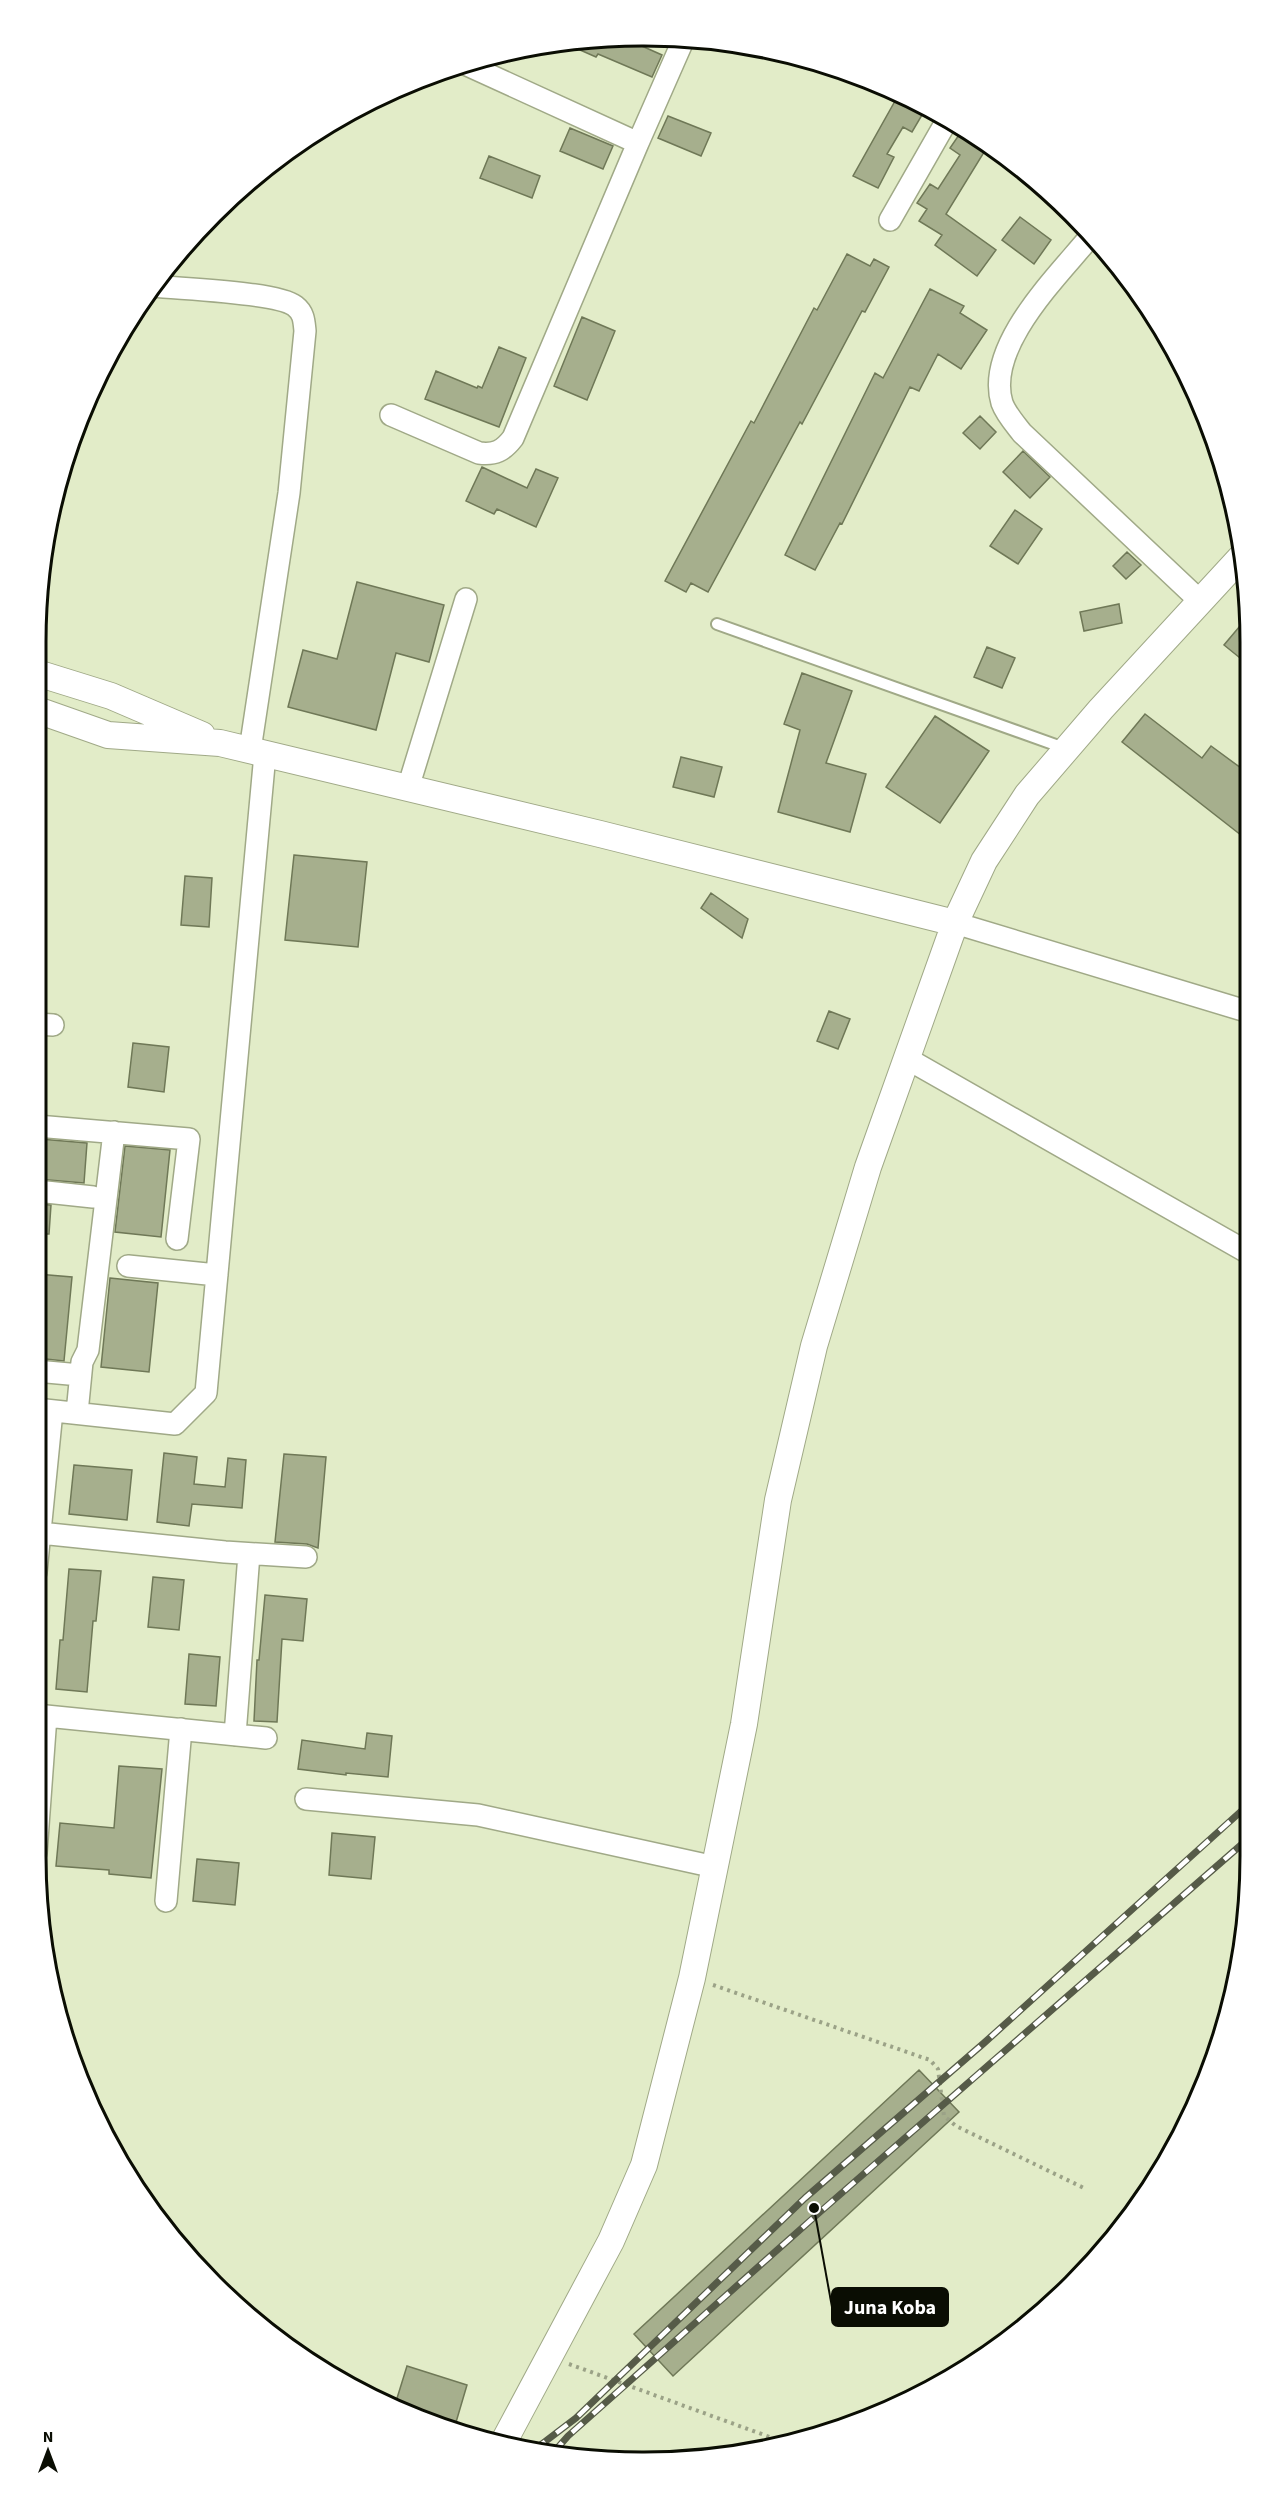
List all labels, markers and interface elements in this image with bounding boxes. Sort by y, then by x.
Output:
callout: Juna Koba [832,2288,948,2326]
text: Juna Koba [844,2294,936,2322]
north arrow [18,2421,78,2481]
text: N [43,2426,53,2448]

